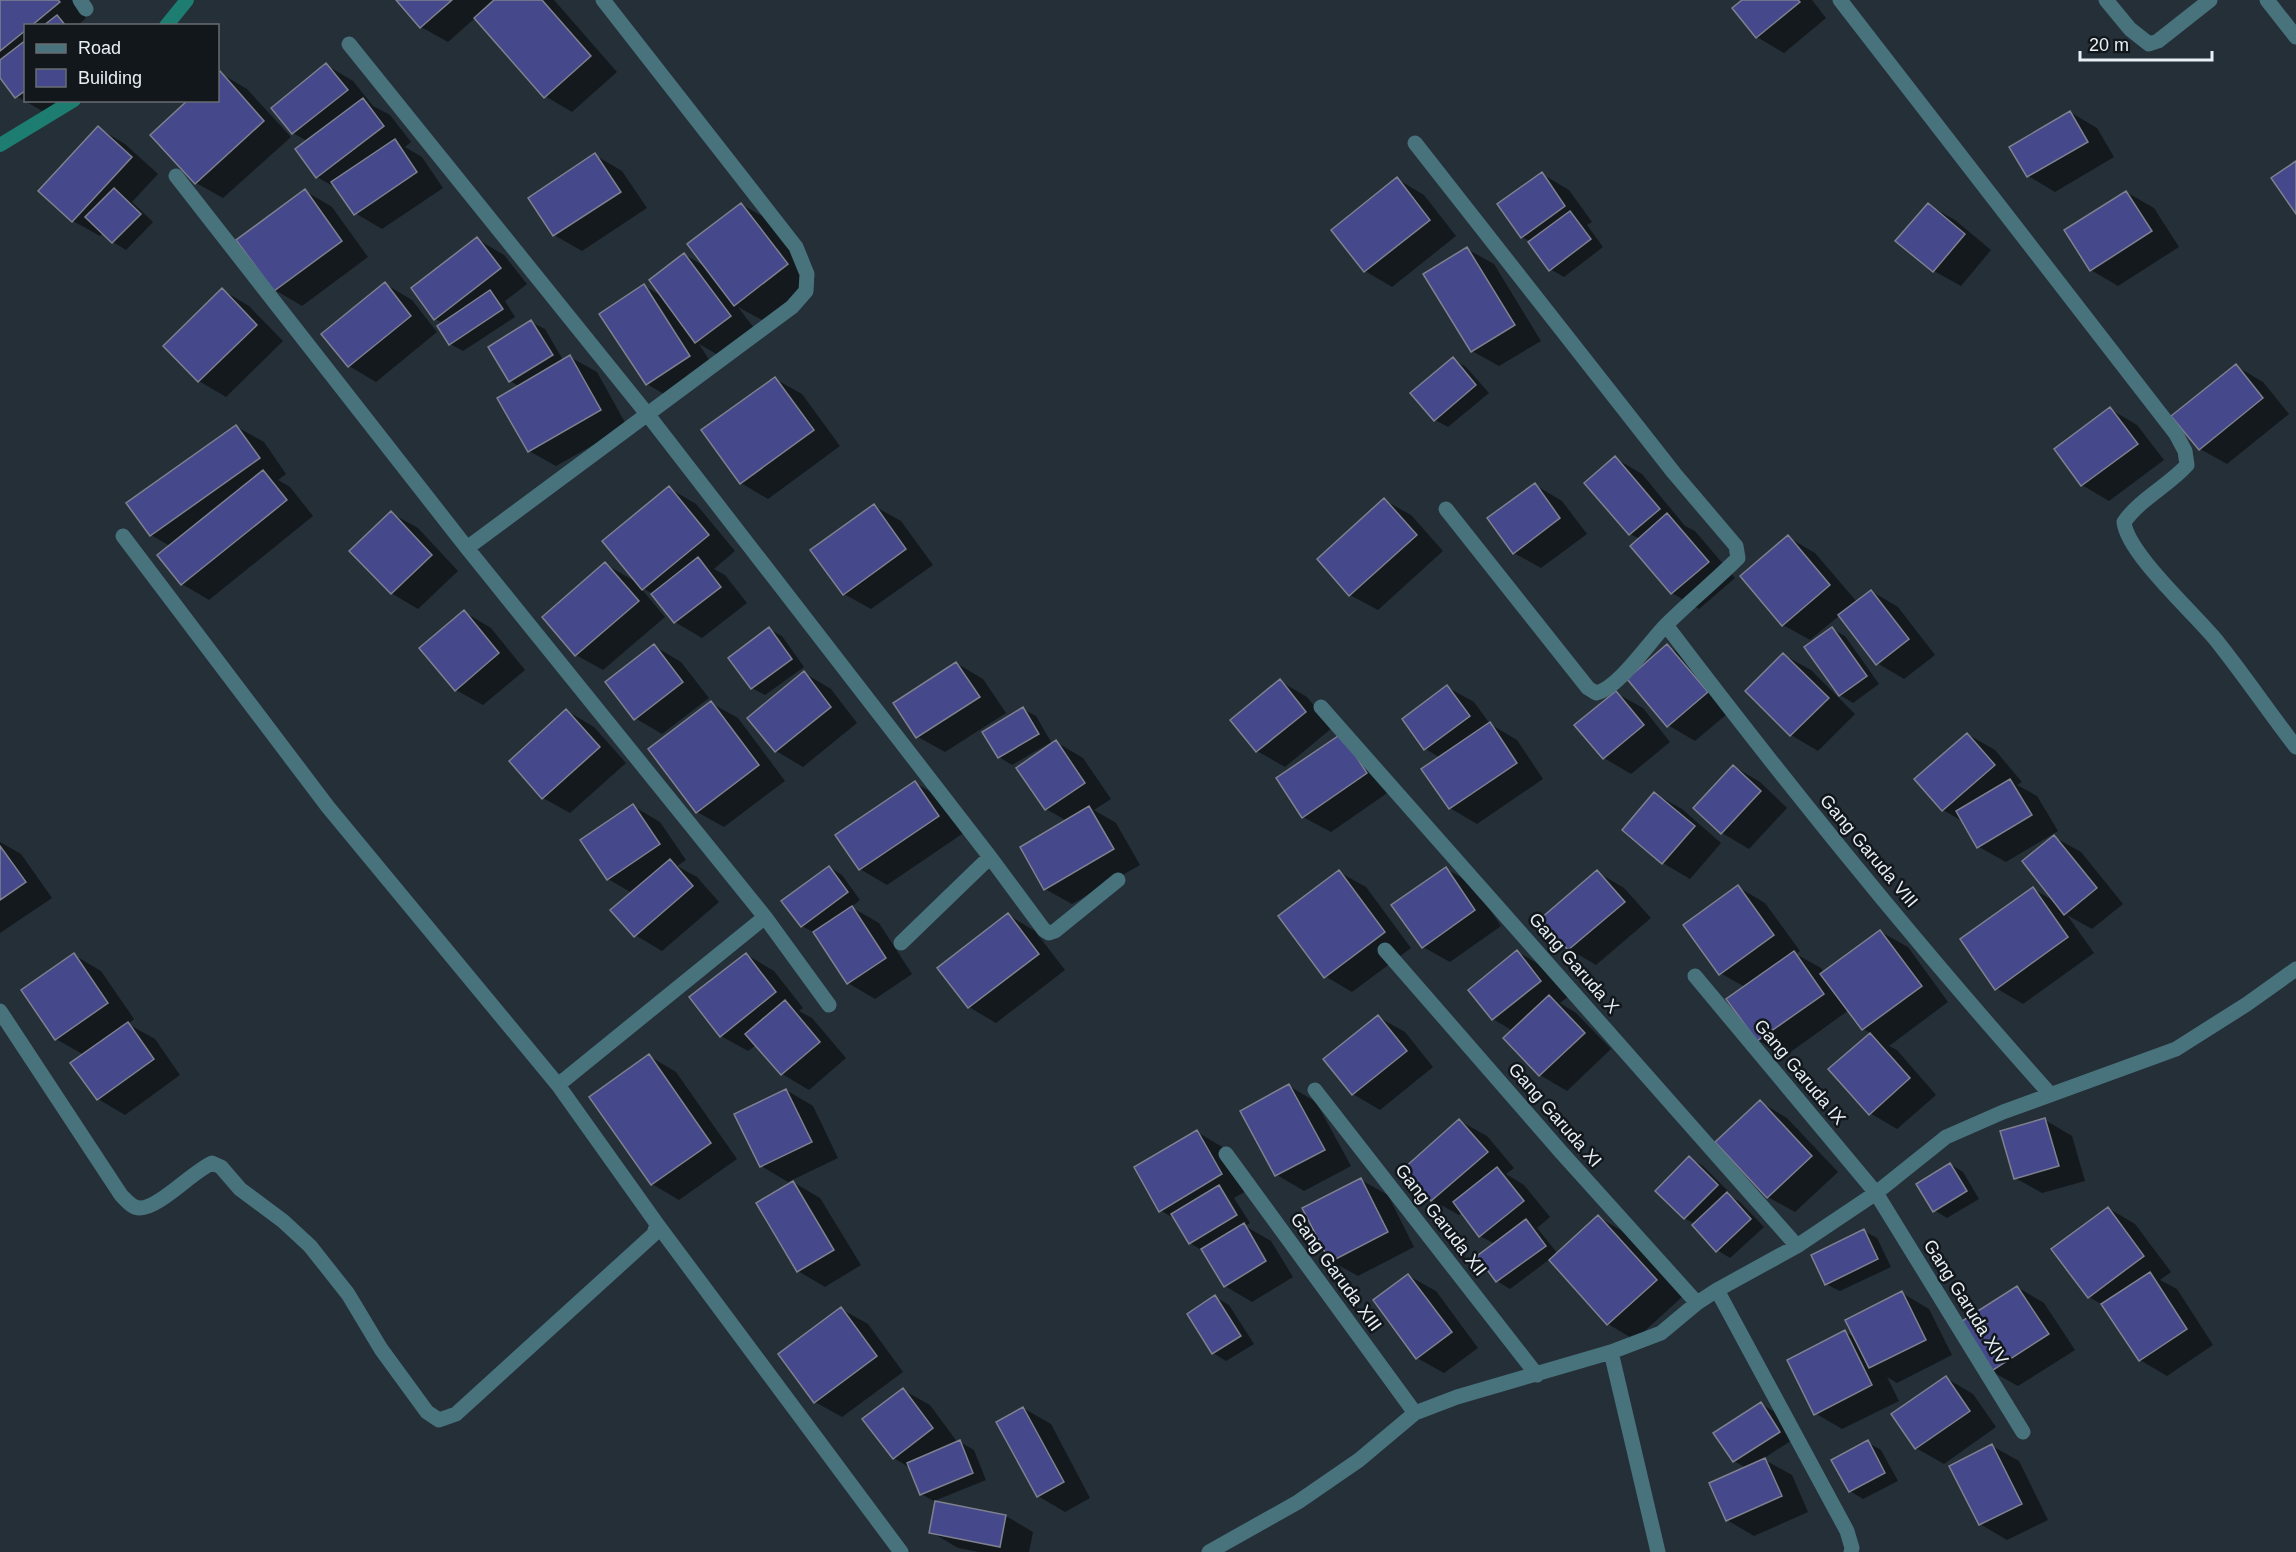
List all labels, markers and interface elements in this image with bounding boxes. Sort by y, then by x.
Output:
legend [24,24,219,102]
scale bar [2080,24,2212,62]
text: 20 m [2089,35,2129,55]
text: Road [78,38,121,58]
text: Building [78,68,142,88]
street label: Gang Garuda VIII [1816,791,1922,911]
street label: Gang Garuda X [1525,909,1623,1017]
street label: Gang Garuda IX [1750,1015,1850,1129]
street label: Gang Garuda XI [1504,1059,1606,1171]
street label: Gang Garuda XII [1391,1160,1491,1280]
street label: Gang Garuda XIII [1286,1209,1386,1335]
street label: Gang Garuda XIV [1920,1236,2012,1368]

